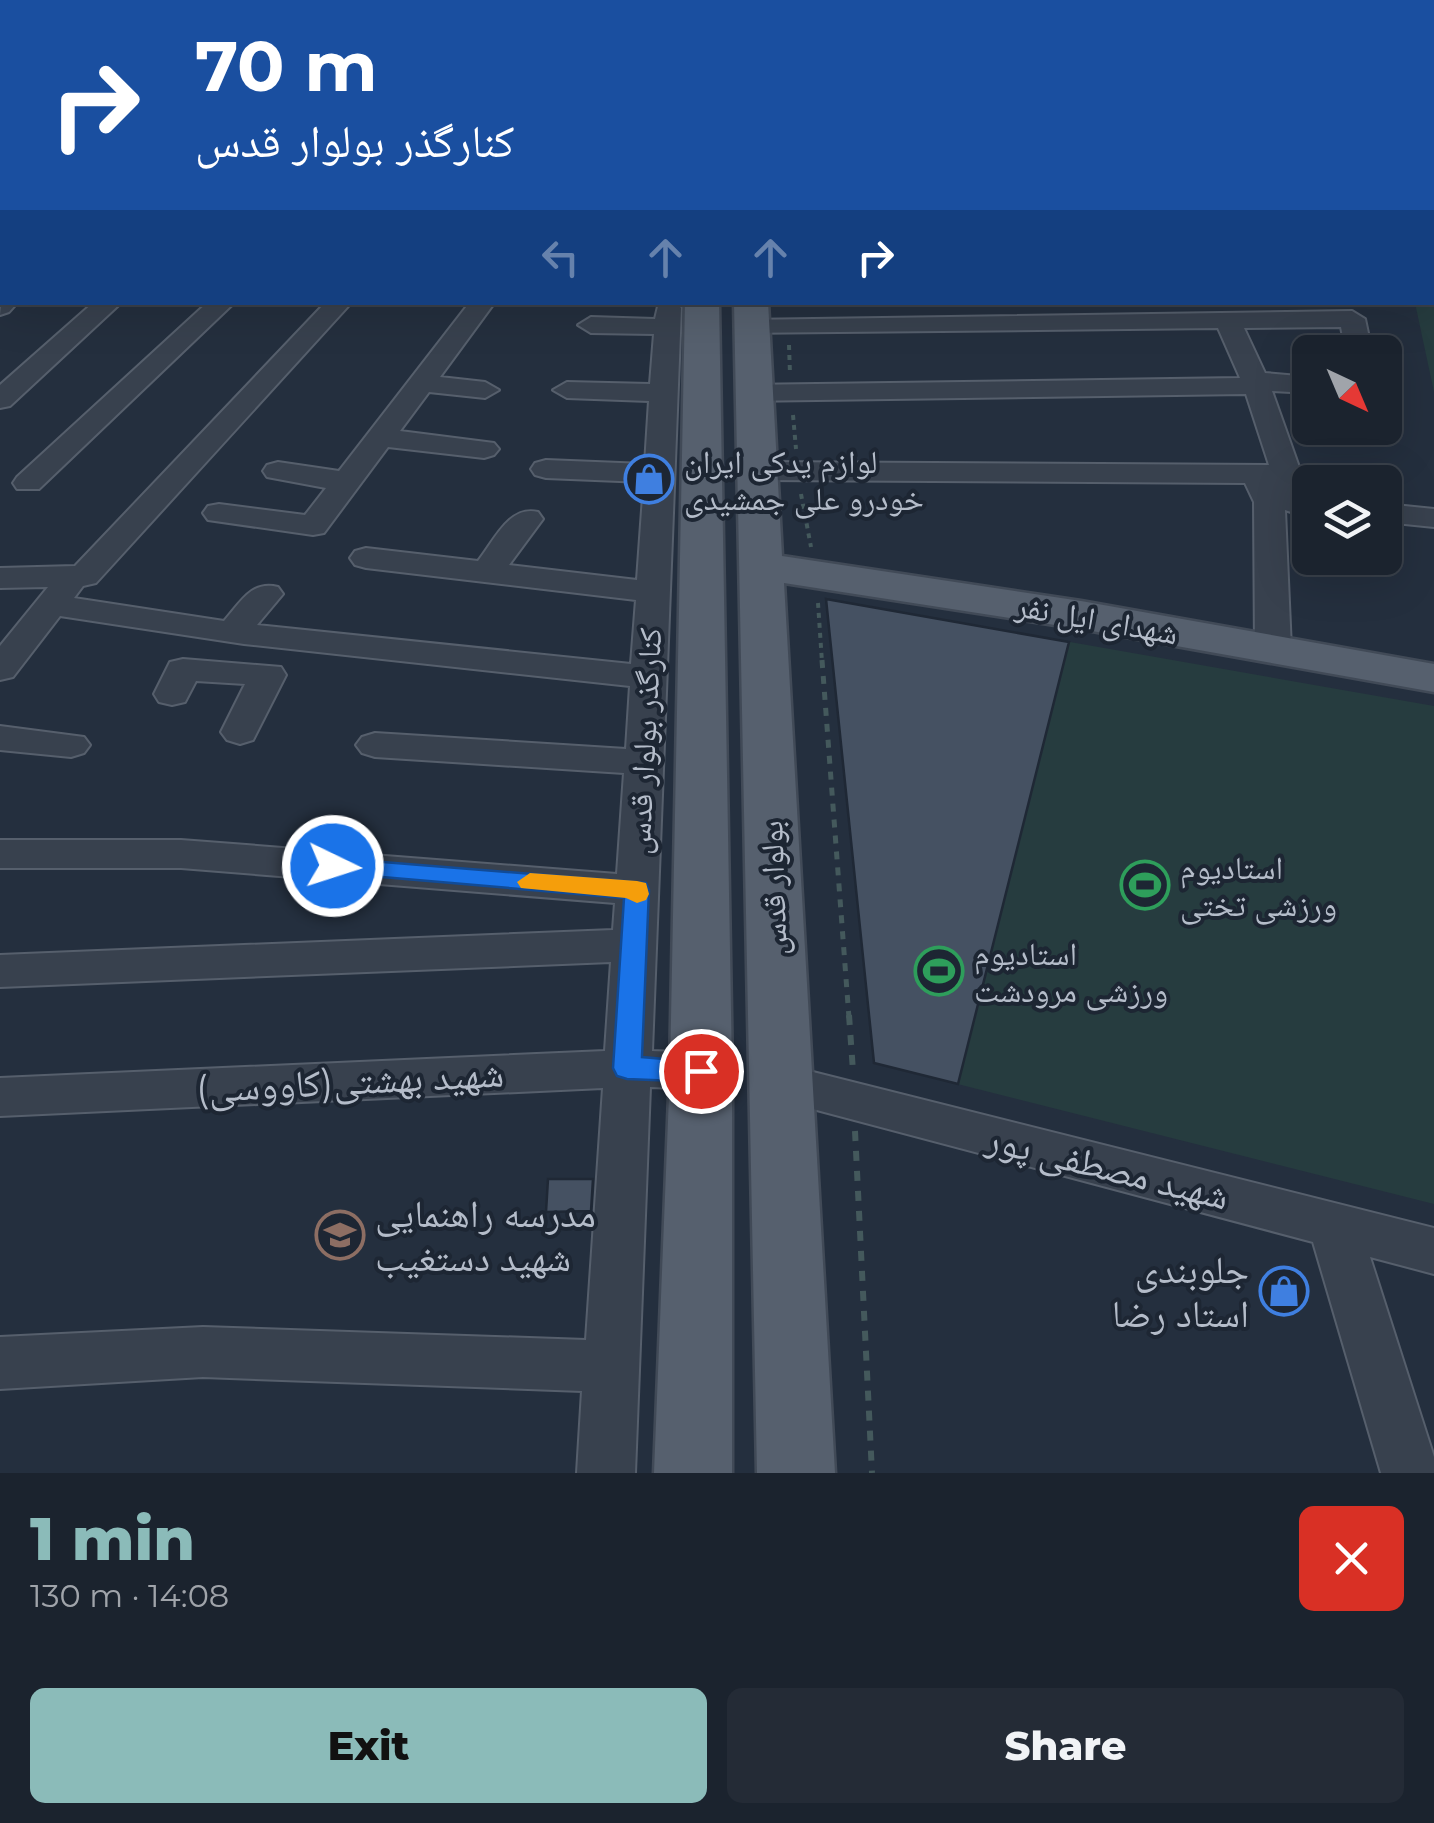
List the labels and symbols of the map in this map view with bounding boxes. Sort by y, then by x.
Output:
north arrow [1292,335,1402,445]
place label: لوازم یدکی ایران خودرو علی جمشیدی [684,442,924,519]
shop icon: لوازم یدکی ایران خودرو علی جمشیدی [623,453,675,505]
street label: شهدای ایل نفر [1012,585,1181,653]
street label: کنارگذر بولوار قدس [619,627,670,856]
position arrow [281,814,385,918]
street label: بولوار قدس [751,820,796,956]
place label: استادیوم ورزشی تختی [1180,848,1337,925]
sports icon: استادیوم ورزشی تختی [1119,859,1171,911]
place label: استادیوم ورزشی مرودشت [974,934,1168,1011]
sports icon: استادیوم ورزشی مرودشت [913,945,965,997]
pin [659,1029,744,1114]
street label: شهید بهشتی(کاووسی) [195,1049,505,1113]
street label: شهید مصطفی پور [981,1114,1234,1220]
place label: مدرسه راهنمایی شهید دستغیب [375,1190,596,1281]
school or university icon: مدرسه راهنمایی شهید دستغیب [314,1209,366,1261]
place label: جلوبندی استاد رضا [1112,1246,1249,1337]
shop icon: جلوبندی استاد رضا [1258,1265,1310,1317]

